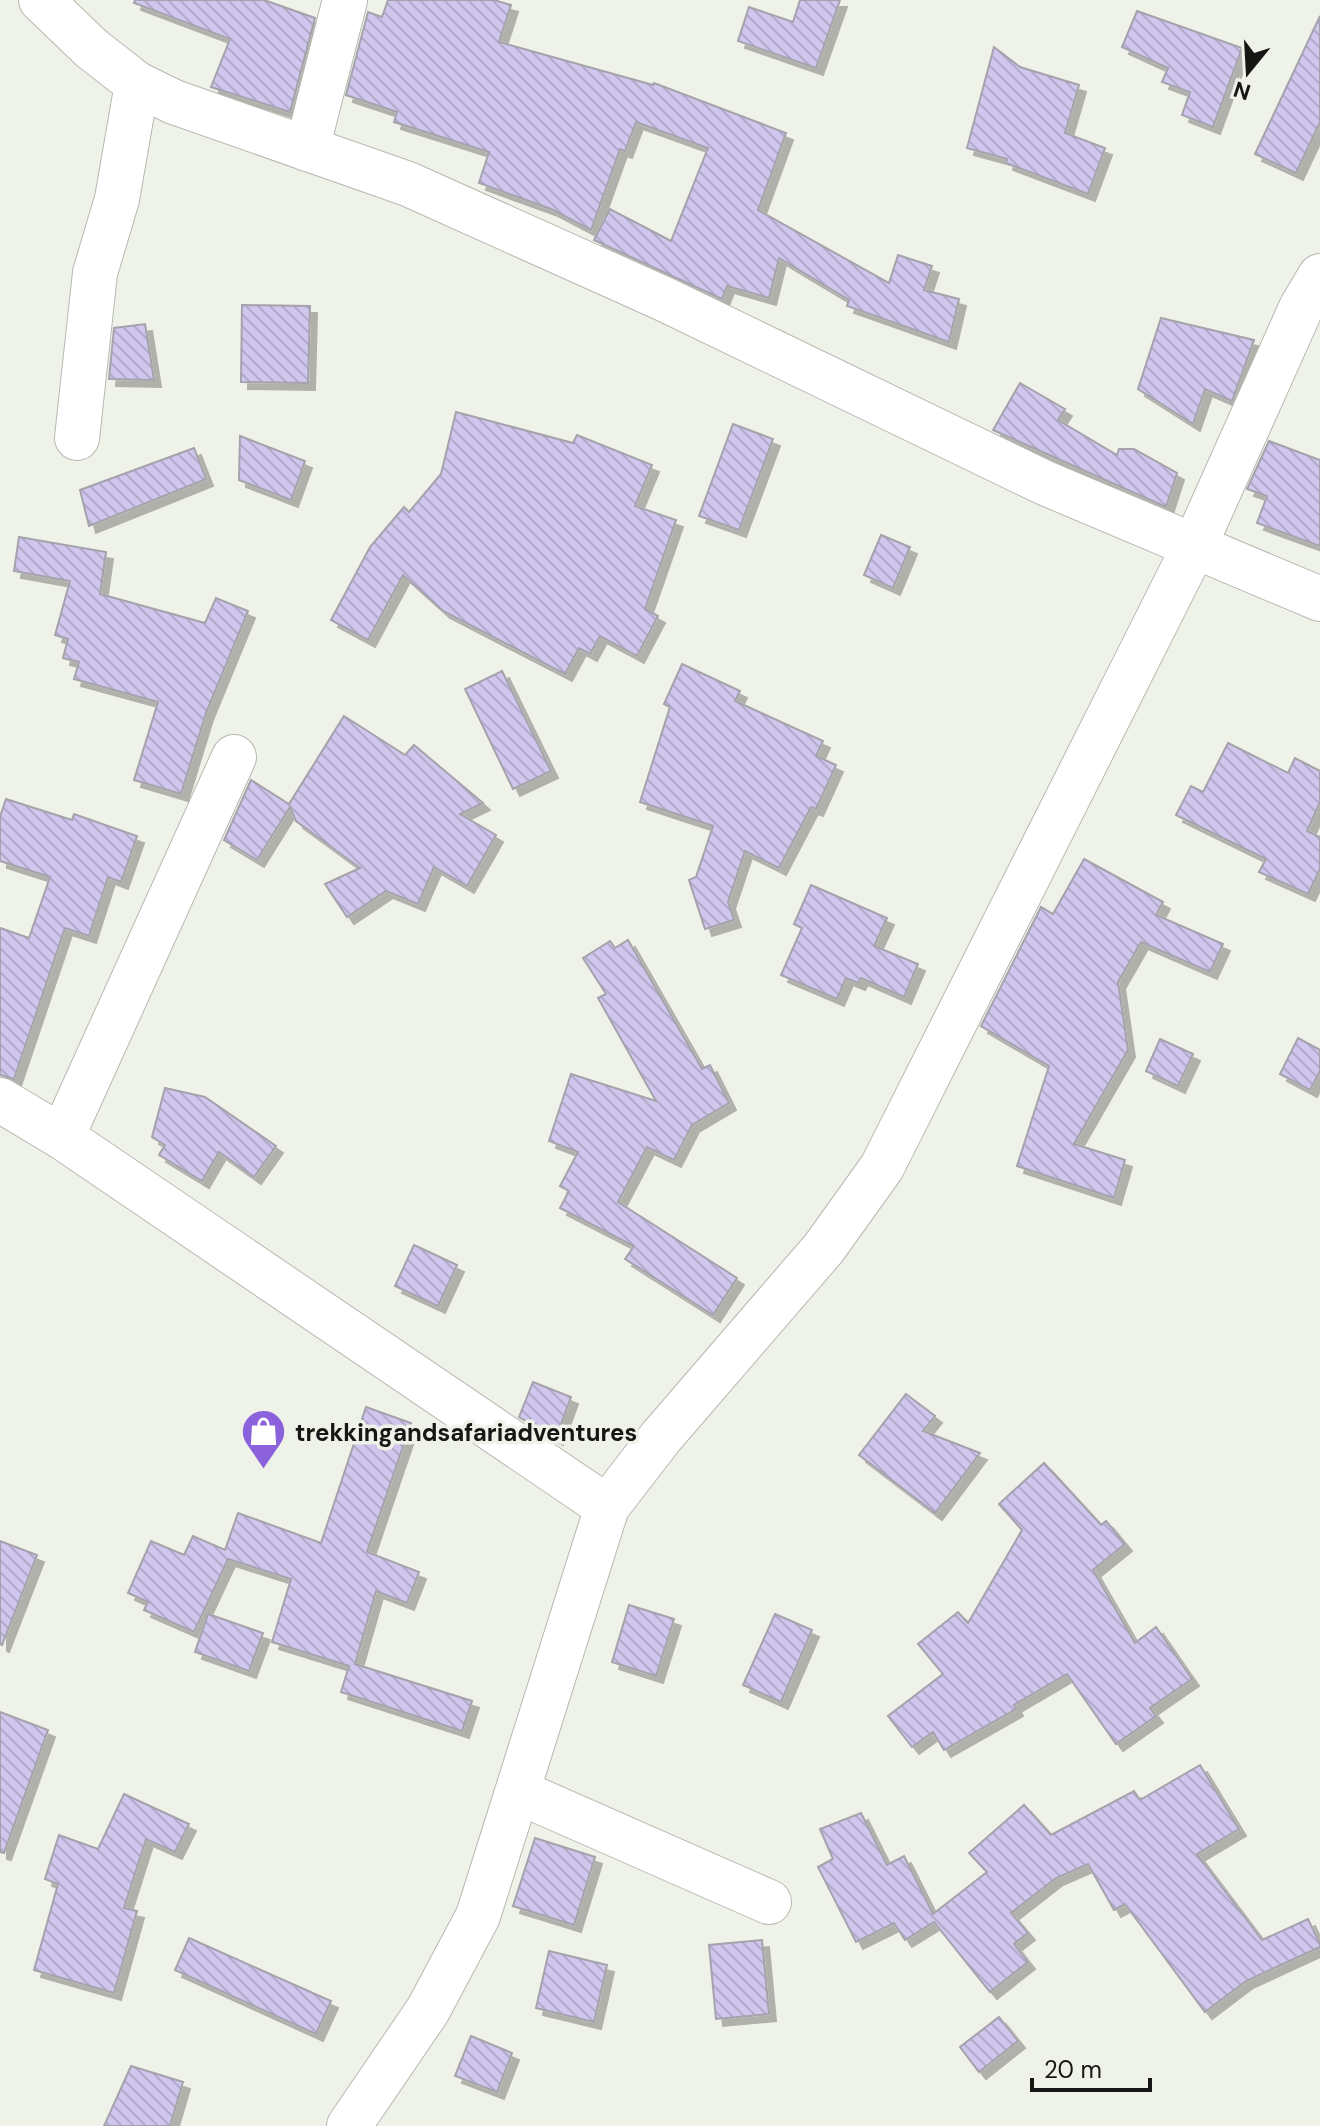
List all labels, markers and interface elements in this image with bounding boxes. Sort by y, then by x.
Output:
north arrow [1208,32,1288,112]
text: N [1230,74,1254,107]
shop icon: trekkingandsafariadventures [240,1408,288,1471]
place label: trekkingandsafariadventures [295,1417,637,1448]
scale bar [1032,2042,1150,2092]
text: 20 m [1044,2054,1102,2085]

